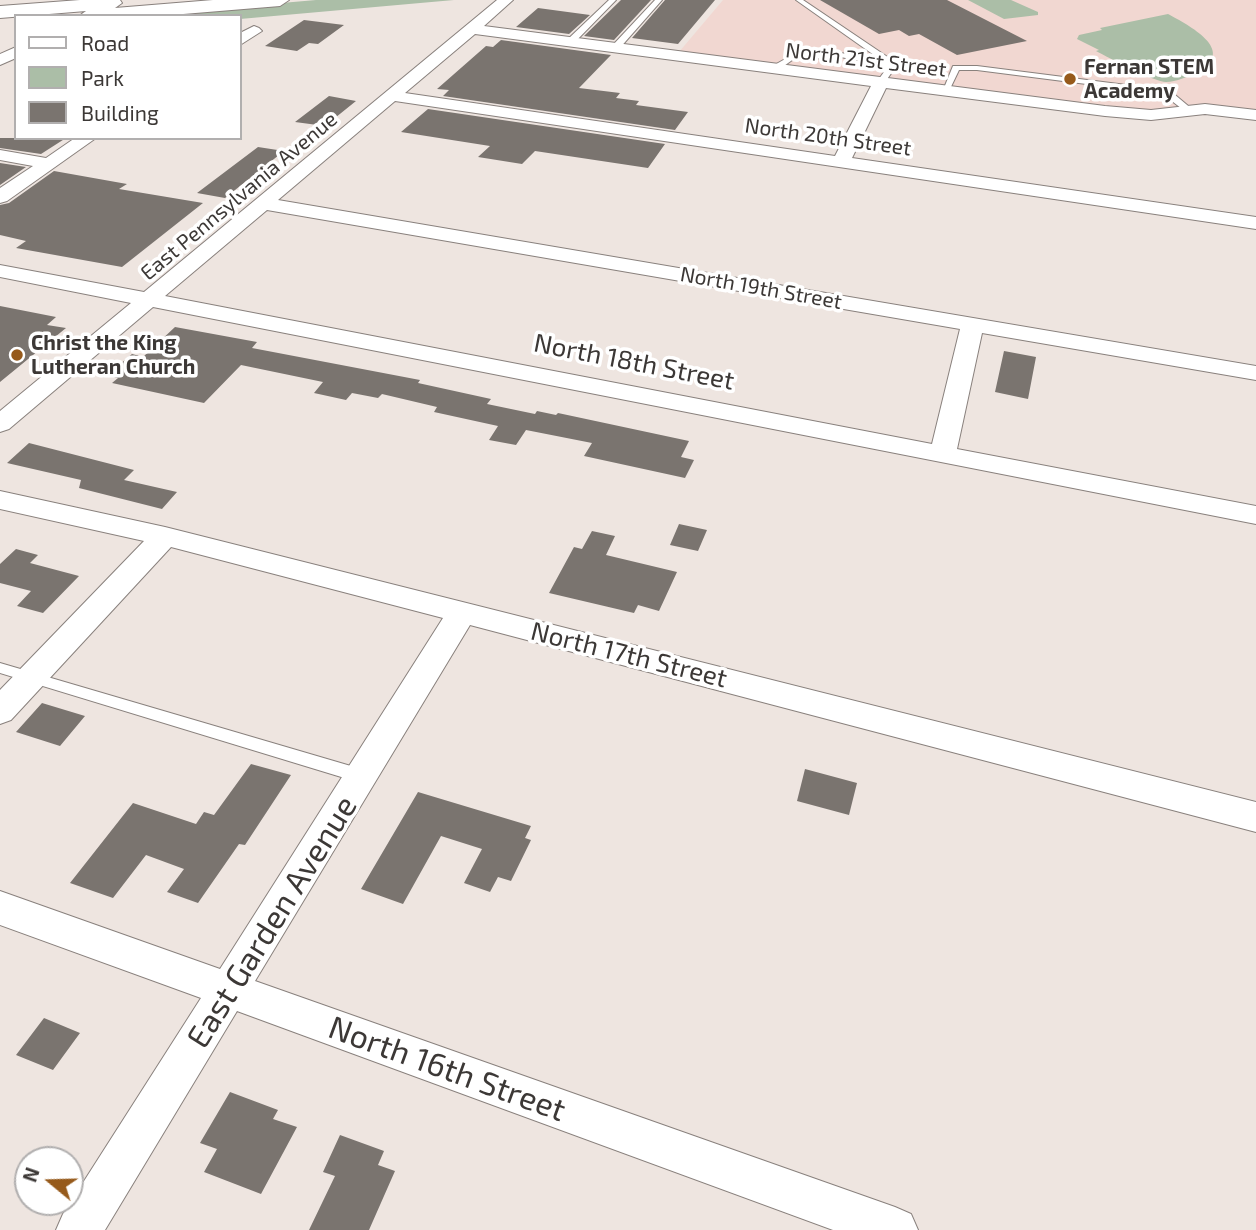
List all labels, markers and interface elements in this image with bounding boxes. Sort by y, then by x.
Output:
legend [14,14,242,140]
text: Road [81,30,129,55]
street label: North 21st Street [784,38,948,82]
place label: Fernan STEM Academy [1084,54,1214,104]
text: Park [81,65,124,90]
marker: Fernan STEM Academy [1062,71,1078,87]
text: Building [81,100,159,125]
street label: East Pennsylvania Avenue [136,106,342,286]
street label: North 20th Street [743,113,913,161]
street label: North 19th Street [678,261,844,315]
street label: North 18th Street [531,327,737,397]
place label: Christ the King Lutheran Church [31,330,195,380]
marker: Christ the King Lutheran Church [9,347,25,363]
street label: North 17th Street [528,616,730,694]
street label: East Garden Avenue [179,789,365,1055]
street label: North 16th Street [323,1008,571,1130]
north arrow [14,1146,84,1216]
text: N [17,1164,44,1185]

